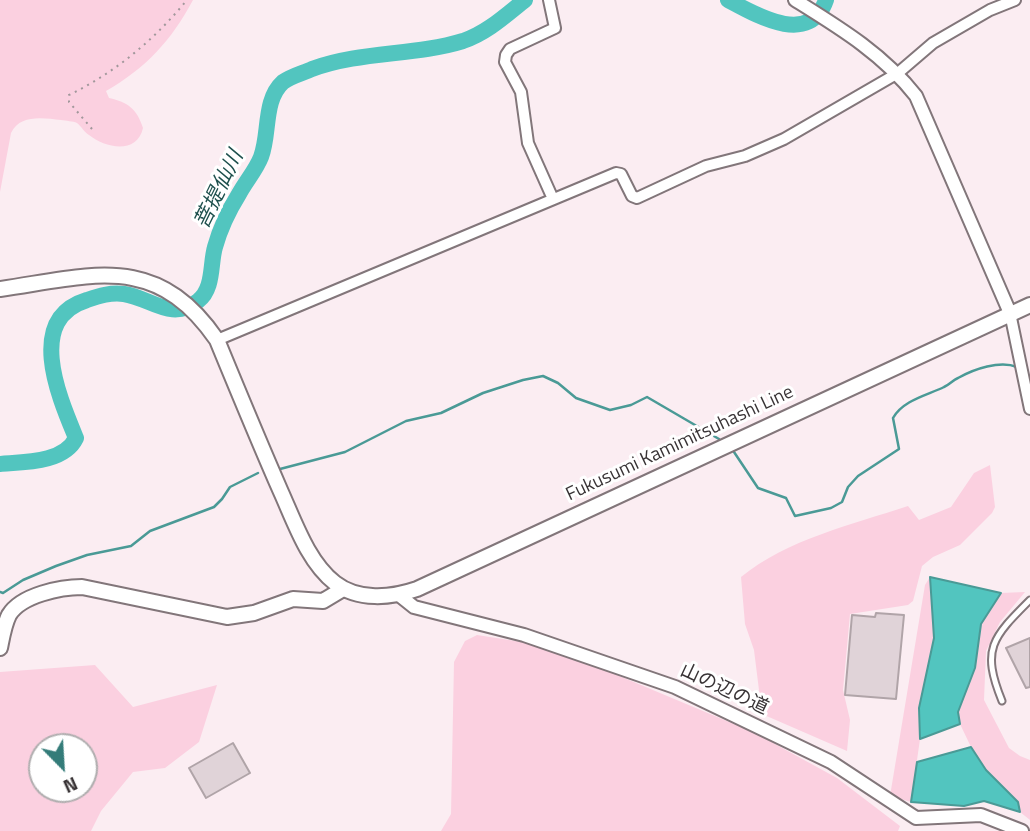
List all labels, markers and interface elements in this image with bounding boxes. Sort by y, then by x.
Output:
water label: 菩提仙川 [190,147,250,233]
street label: Fukusumi Kamimitsuhashi Line [563,381,797,507]
street label: 山の辺の道 [676,660,772,720]
north arrow [28,733,98,803]
text: N [59,770,83,802]

